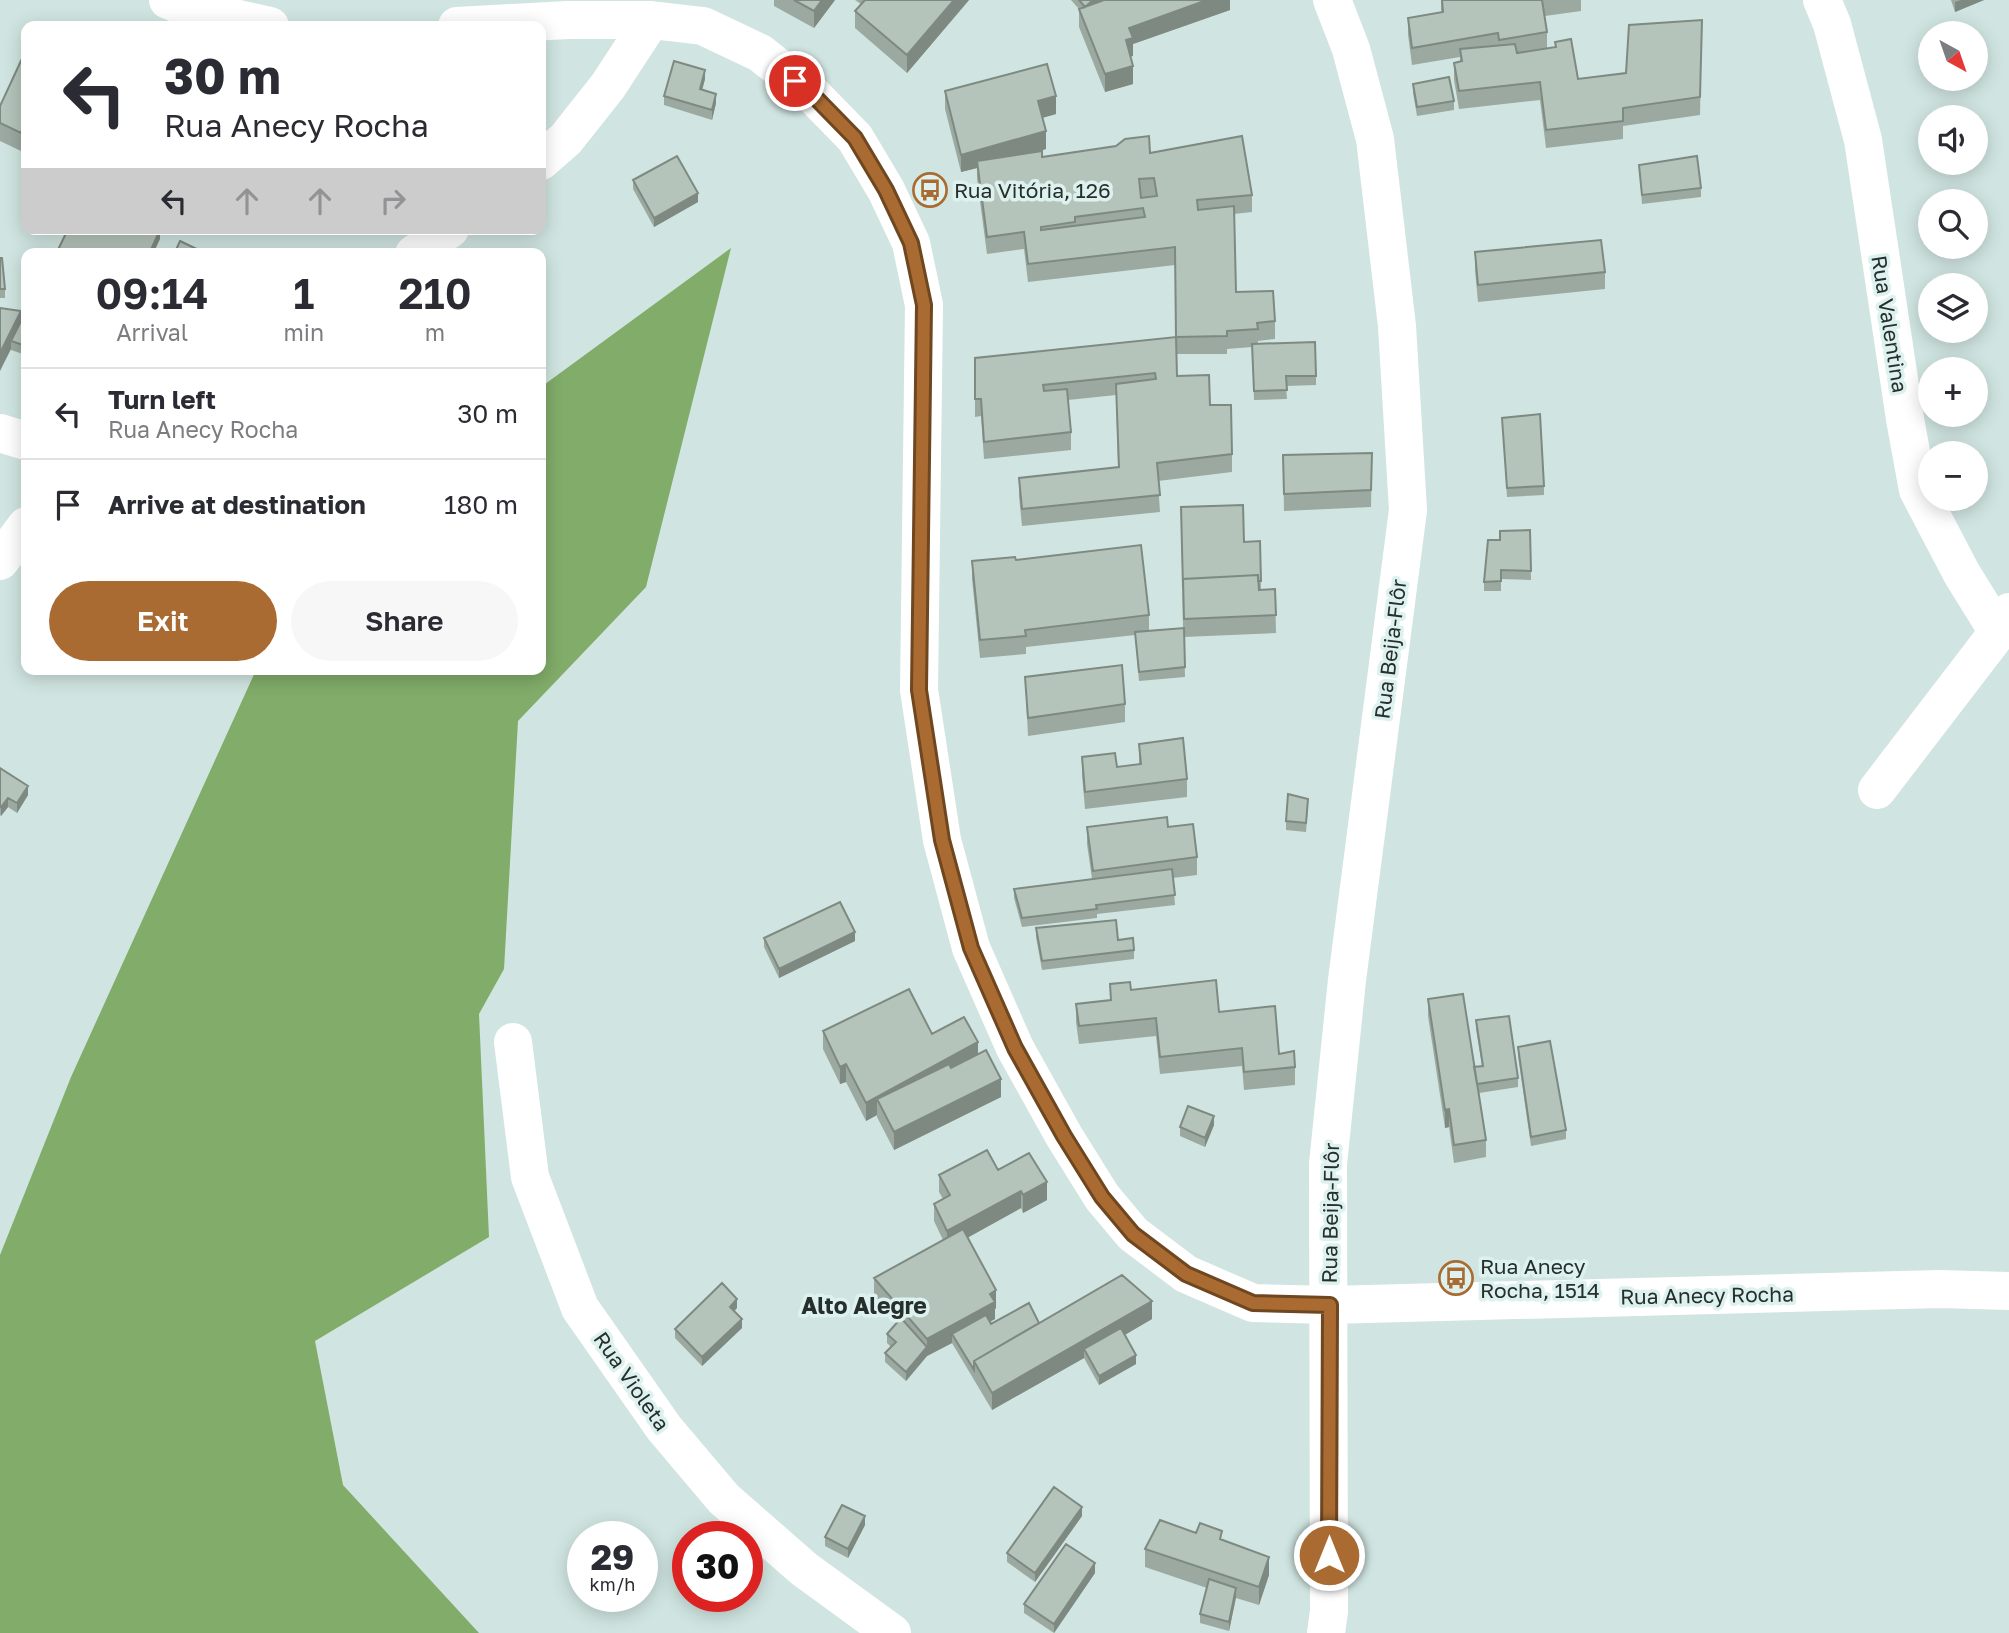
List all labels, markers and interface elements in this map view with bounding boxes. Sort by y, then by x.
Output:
north arrow [1918,21,1988,91]
map controls [1918,21,1988,511]
text: 30 m [164,46,281,105]
icon: left [49,49,140,140]
pin [765,51,825,111]
icon: arrive [776,62,814,100]
button: sound [1918,105,1988,175]
text: Rua Anecy Rocha [164,106,429,144]
bus stop icon: Rua Vitória, 126 [911,171,949,209]
place label: Rua Vitória, 126 [954,177,1111,203]
icon: left [155,182,193,220]
icon: ahead [228,182,266,220]
icon: ahead [301,182,339,220]
icon: right [374,182,412,220]
button: search [1918,189,1988,259]
street label: Rua Valentina [1866,254,1914,394]
text: 09:14 [95,268,209,318]
text: 1 [293,268,314,318]
text: 210 [398,268,472,318]
button: layers [1918,273,1988,343]
text: Arrival [116,318,188,346]
text: min [283,318,324,346]
text: m [425,318,445,346]
button: + [1918,357,1988,427]
text: Turn left [108,384,216,415]
icon: left [49,395,87,433]
text: 30 m [457,398,518,429]
text: Rua Anecy Rocha [108,415,298,443]
button: − [1918,441,1988,511]
icon: arrive [49,486,87,524]
text: Arrive at destination [108,489,366,520]
text: 180 m [444,489,518,520]
street label: Rua Beija-Flôr [1369,578,1411,720]
button: Exit [49,581,277,661]
button: Share [291,581,518,661]
street label: Rua Beija-Flôr [1316,1142,1344,1284]
place label: Rua Anecy Rocha, 1514 [1480,1253,1600,1303]
bus stop icon: Rua Anecy Rocha, 1514 [1437,1259,1475,1297]
street label: Rua Anecy Rocha [1620,1280,1794,1310]
district label: Alto Alegre [801,1291,927,1319]
street label: Rua Violeta [588,1326,676,1436]
position arrow [1292,1518,1366,1592]
speed limit sign: 30 [672,1521,763,1612]
text: 29 [591,1536,634,1578]
text: km/h [590,1573,635,1595]

